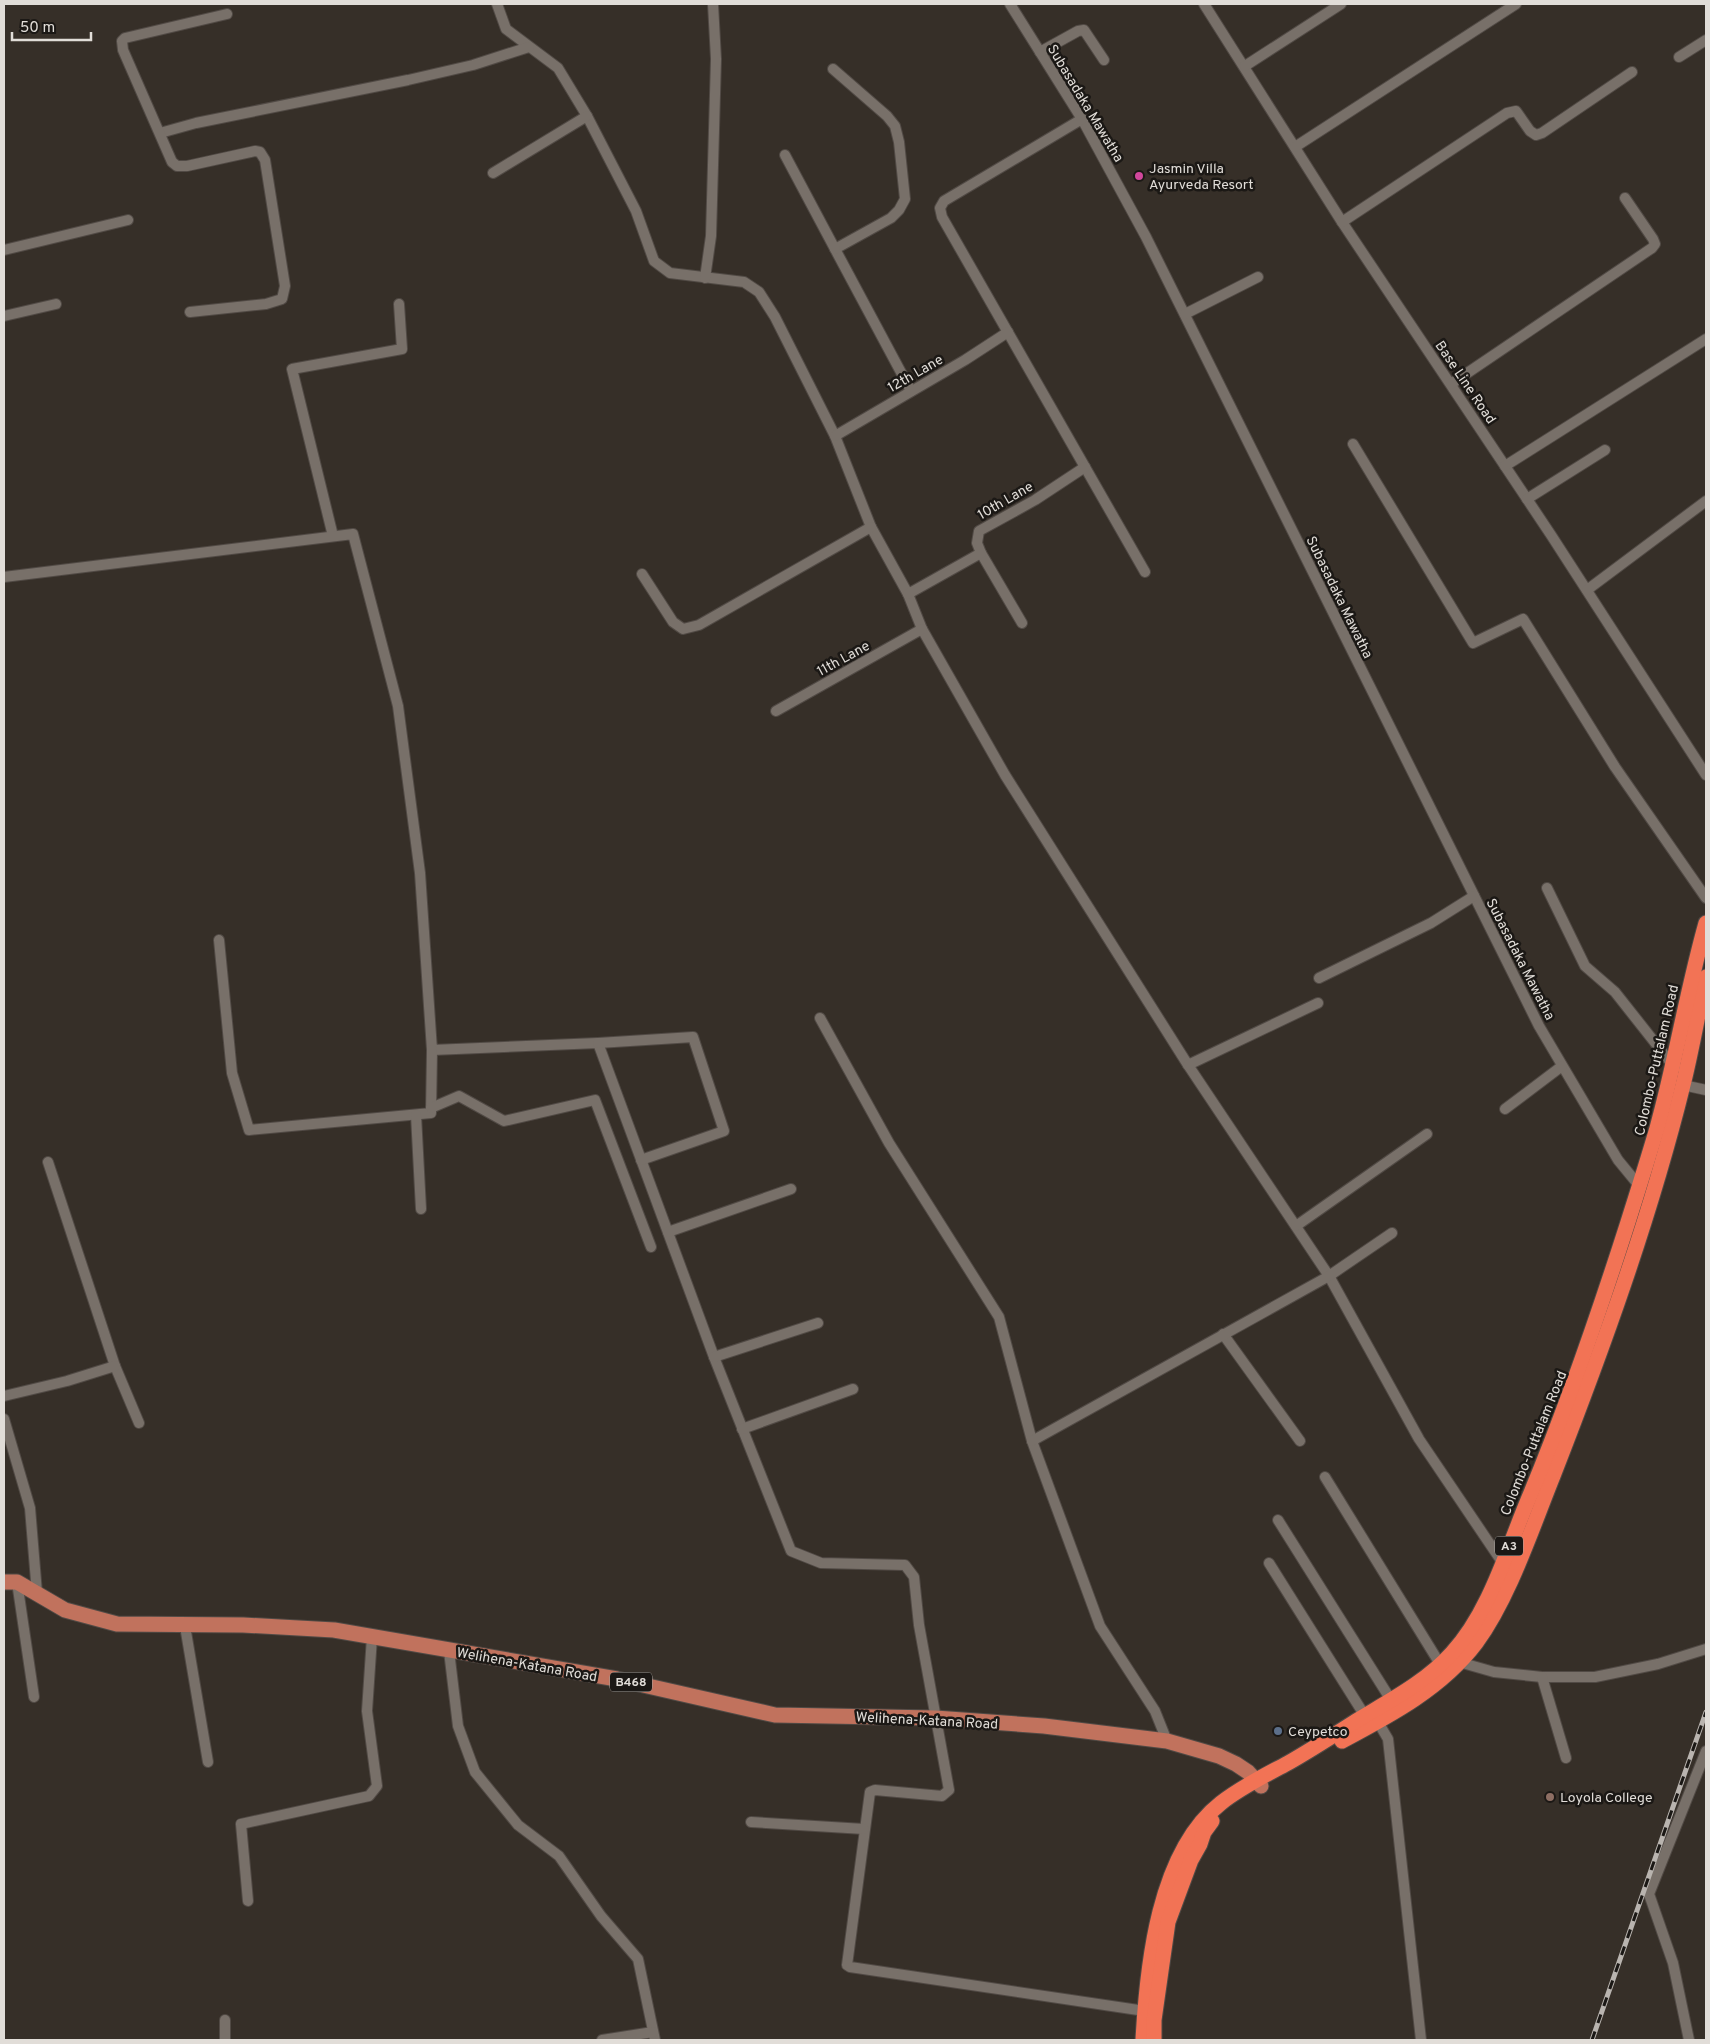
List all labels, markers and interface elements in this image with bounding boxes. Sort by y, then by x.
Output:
scale bar [12,10,91,42]
text: 50 m [20,19,55,38]
street label: Subasadaka Mawatha [1043,42,1127,166]
place label: Jasmin Villa Ayurveda Resort [1149,161,1254,194]
marker: Jasmin Villa Ayurveda Resort [1133,170,1145,182]
street label: Base Line Road [1431,338,1499,428]
street label: 12th Lane [885,352,946,397]
street label: 10th Lane [975,479,1037,524]
street label: Subasadaka Mawatha [1302,534,1376,662]
street label: 11th Lane [814,638,873,681]
street label: Subasadaka Mawatha [1482,896,1558,1023]
street label: Colombo-Puttalam Road [1632,983,1683,1138]
street label: Colombo-Puttalam Road [1498,1369,1571,1518]
road number: A3 [1495,1536,1523,1555]
street label: Welihena-Katana Road [455,1645,598,1686]
road number: B468 [610,1672,652,1691]
street label: Welihena-Katana Road [855,1709,999,1734]
place label: Ceypetco [1288,1724,1348,1741]
marker: Ceypetco [1272,1725,1284,1737]
place label: Loyola College [1560,1790,1652,1807]
marker: Loyola College [1544,1791,1556,1803]

